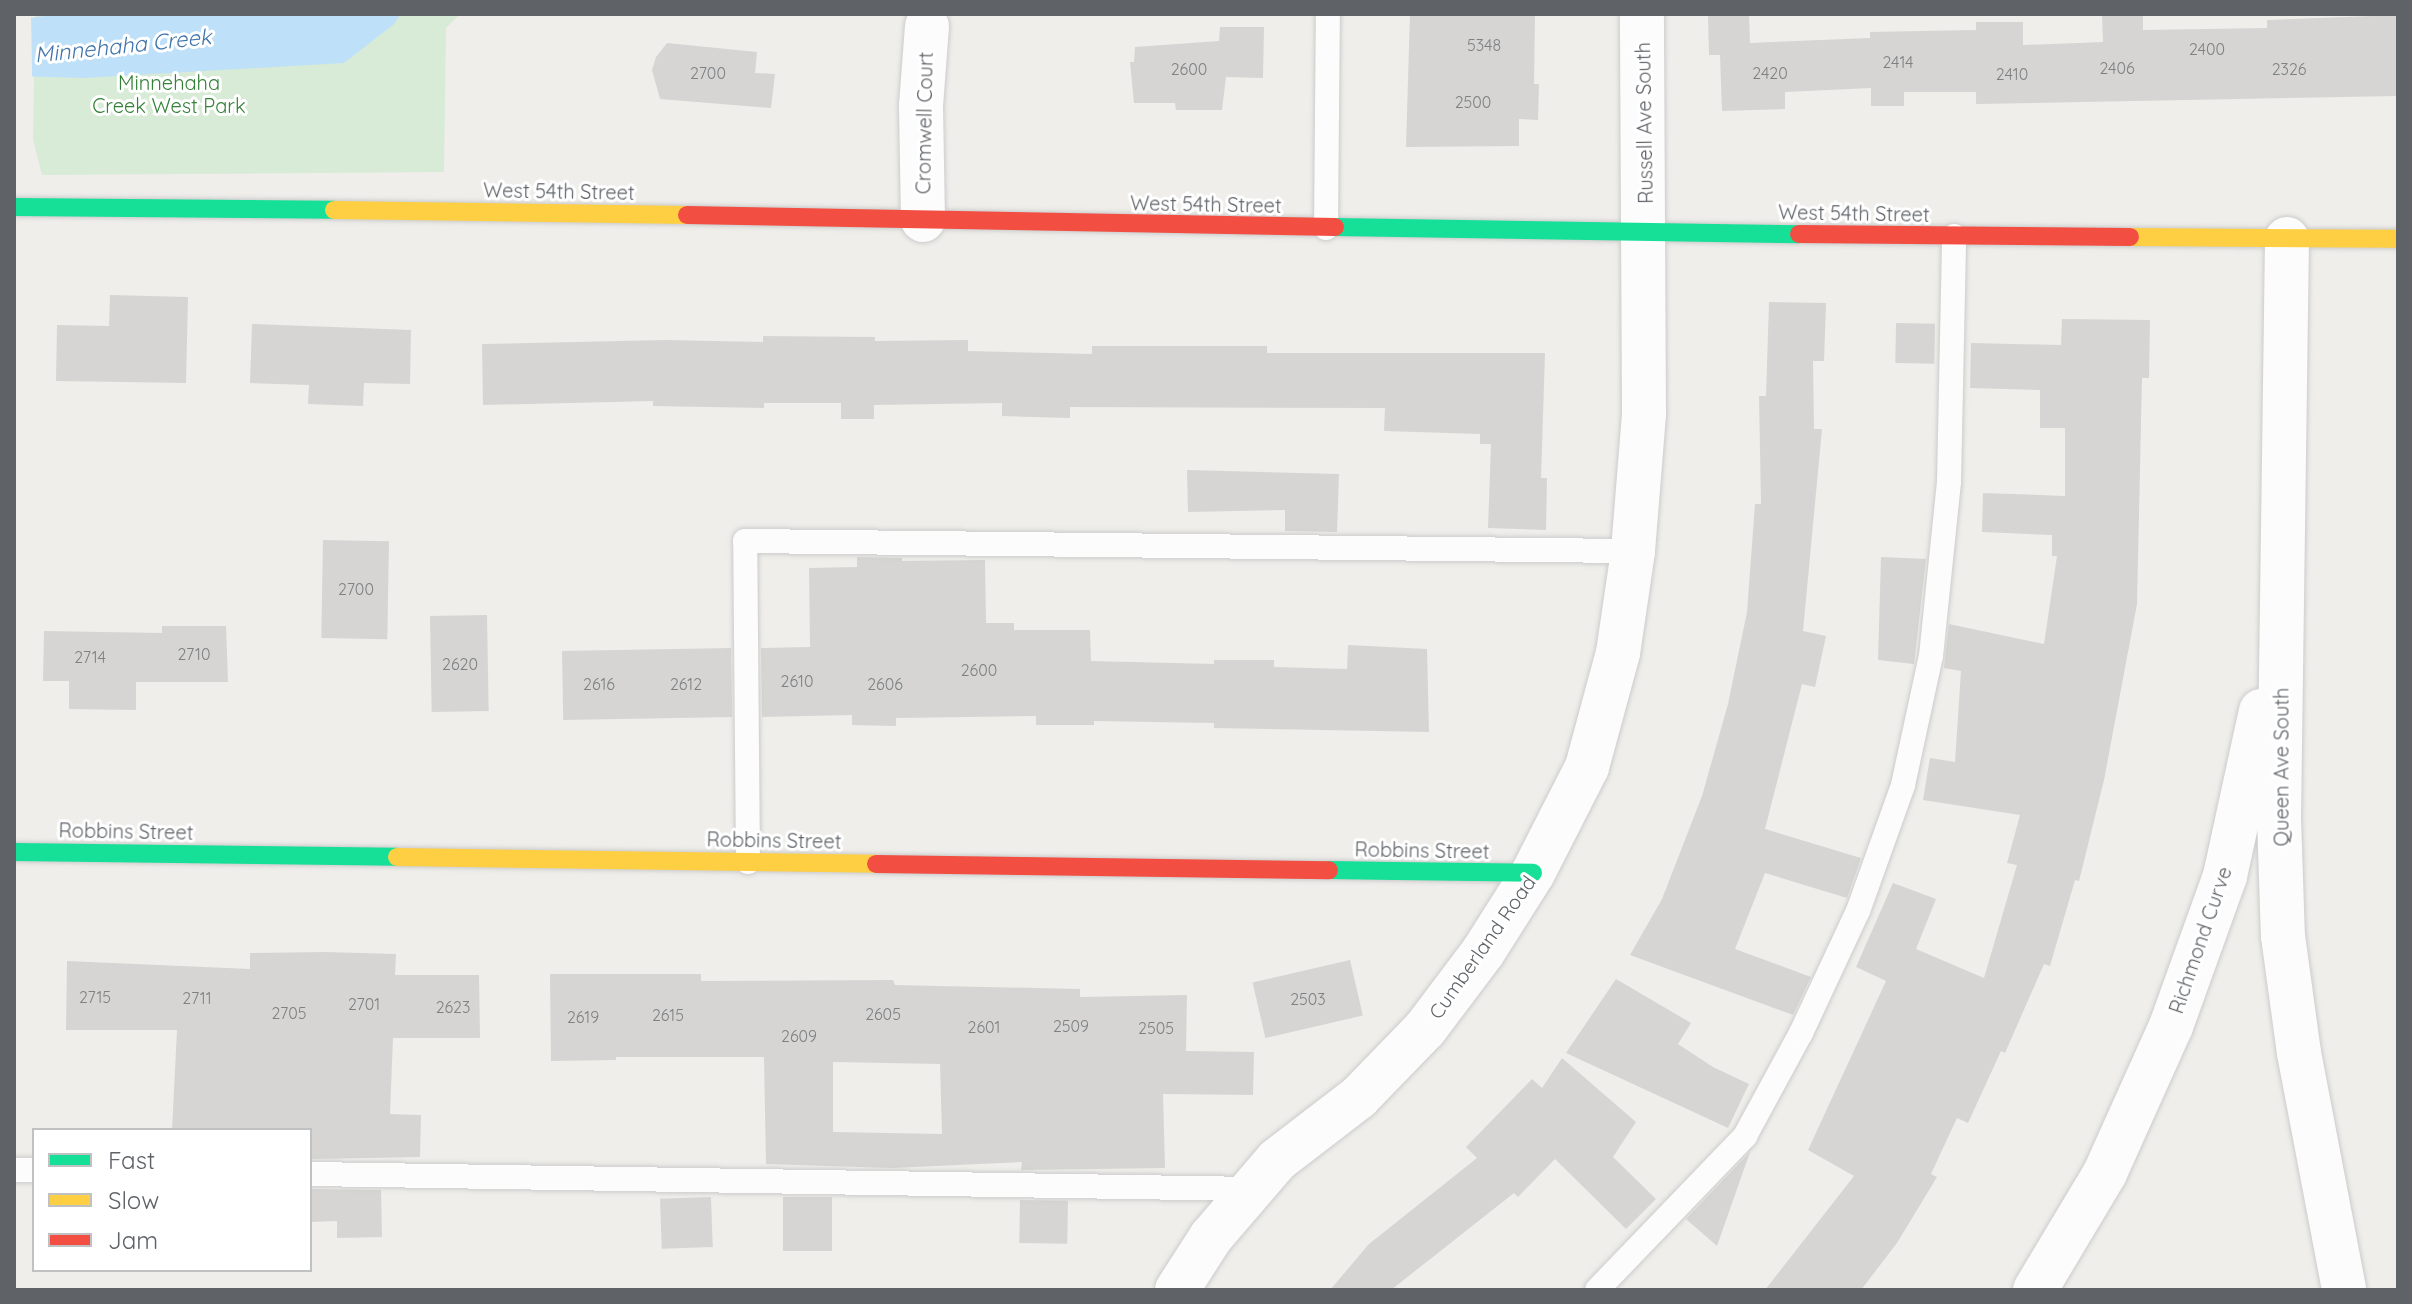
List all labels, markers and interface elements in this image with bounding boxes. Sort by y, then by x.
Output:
water label: Minnehaha Creek [33,24,213,68]
house number: 5348 [1467,35,1501,55]
house number: 2400 [2189,39,2225,59]
street label: Russell Ave South [1631,42,1657,204]
street label: Cromwell Court [911,51,937,195]
house number: 2414 [1882,52,1914,72]
house number: 2406 [2099,58,2135,78]
house number: 2600 [1171,59,1207,79]
house number: 2326 [2272,59,2306,79]
house number: 2700 [690,63,726,83]
house number: 2420 [1752,63,1788,83]
house number: 2410 [1996,64,2028,84]
park label: Minnehaha Creek West Park [92,70,246,117]
house number: 2500 [1455,92,1491,112]
street label: West 54th Street [483,178,635,204]
street label: West 54th Street [1130,191,1282,217]
street label: West 54th Street [1778,200,1930,226]
house number: 2700 [338,579,374,599]
house number: 2710 [178,644,210,664]
house number: 2714 [74,647,106,667]
house number: 2620 [442,654,478,674]
house number: 2600 [961,660,997,680]
house number: 2610 [781,671,813,691]
house number: 2616 [583,674,615,694]
house number: 2612 [670,674,702,694]
house number: 2606 [867,674,903,694]
street label: Queen Ave South [2269,688,2293,846]
street label: Robbins Street [58,818,194,844]
street label: Robbins Street [706,827,842,853]
street label: Robbins Street [1354,837,1490,863]
street label: Richmond Curve [2164,863,2236,1017]
street label: Cumberland Road [1424,871,1540,1023]
house number: 2715 [79,987,111,1007]
house number: 2711 [182,988,212,1008]
house number: 2503 [1290,989,1326,1009]
house number: 2701 [348,994,380,1014]
house number: 2623 [436,997,470,1017]
house number: 2705 [271,1003,307,1023]
house number: 2605 [865,1004,901,1024]
house number: 2615 [652,1005,684,1025]
house number: 2619 [567,1007,599,1027]
house number: 2509 [1053,1016,1089,1036]
house number: 2601 [968,1017,1000,1037]
house number: 2505 [1138,1018,1174,1038]
house number: 2609 [781,1026,817,1046]
legend [32,1128,312,1272]
text: Fast [108,1145,155,1175]
text: Slow [108,1185,159,1215]
text: Jam [108,1225,158,1255]

